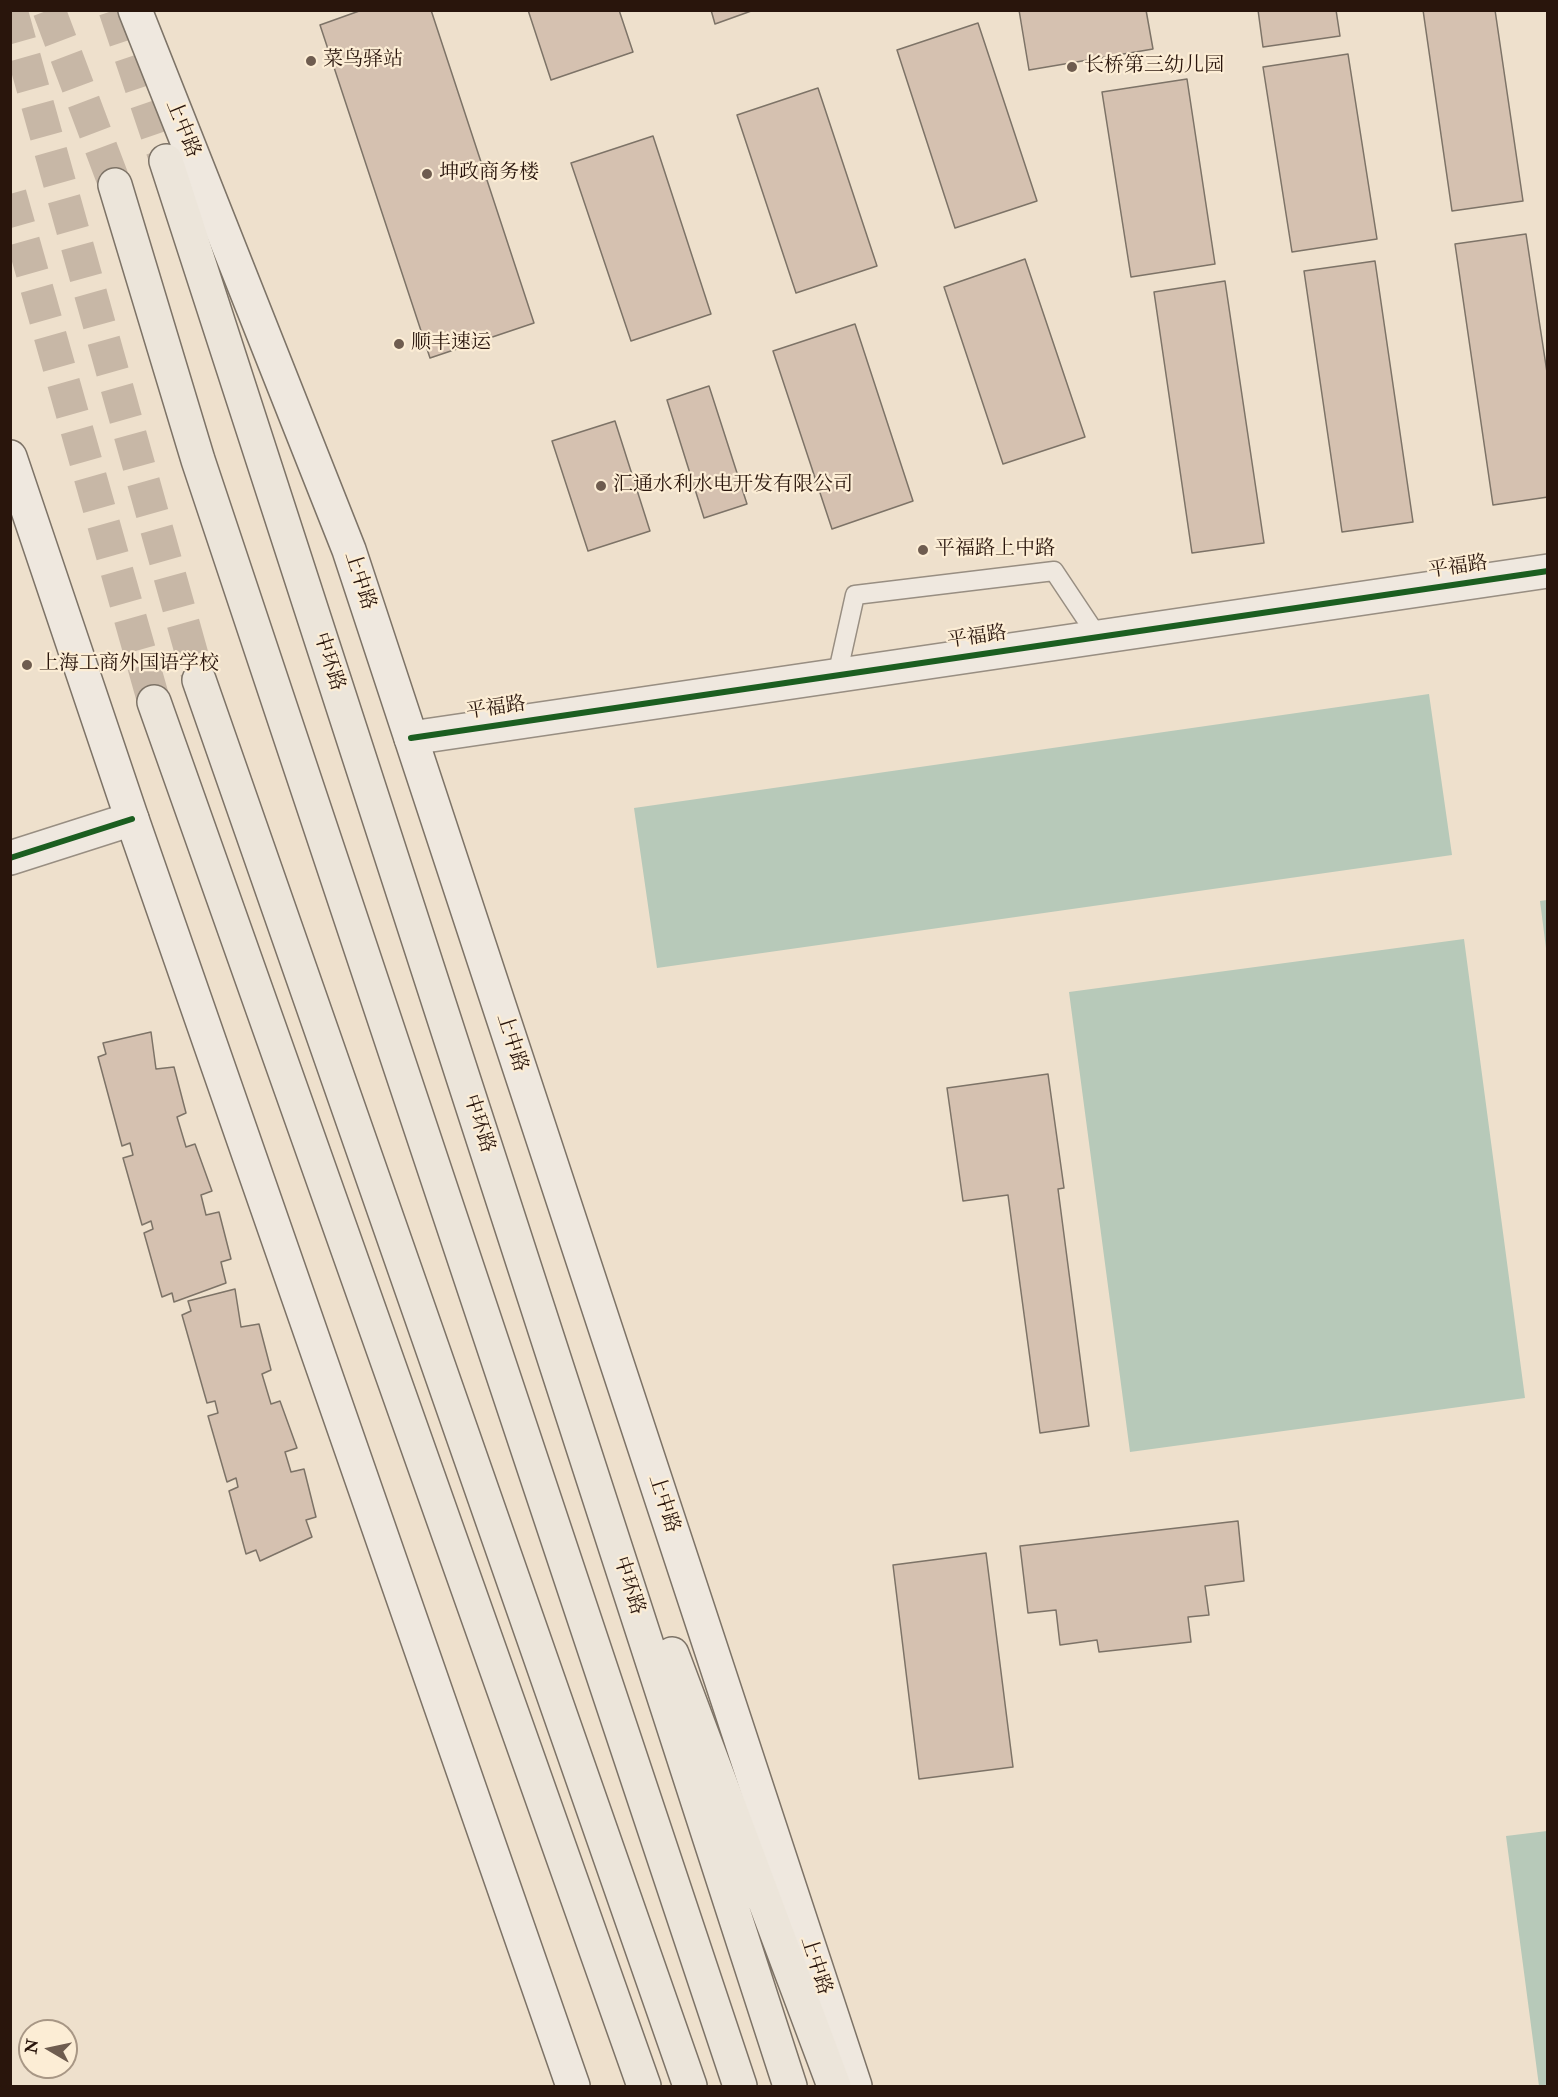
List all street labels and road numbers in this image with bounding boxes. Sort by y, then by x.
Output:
street label: 上中路 [160,97,204,161]
street label: 上中路 [338,549,380,613]
street label: 平福路 [1427,552,1489,584]
street label: 平福路 [946,622,1008,654]
street label: 中环路 [307,630,349,694]
street label: 平福路 [465,693,527,725]
street label: 上中路 [490,1011,532,1075]
street label: 中环路 [457,1092,499,1156]
street label: 上中路 [642,1472,684,1536]
street label: 中环路 [607,1554,649,1618]
street label: 上中路 [794,1934,836,1998]

